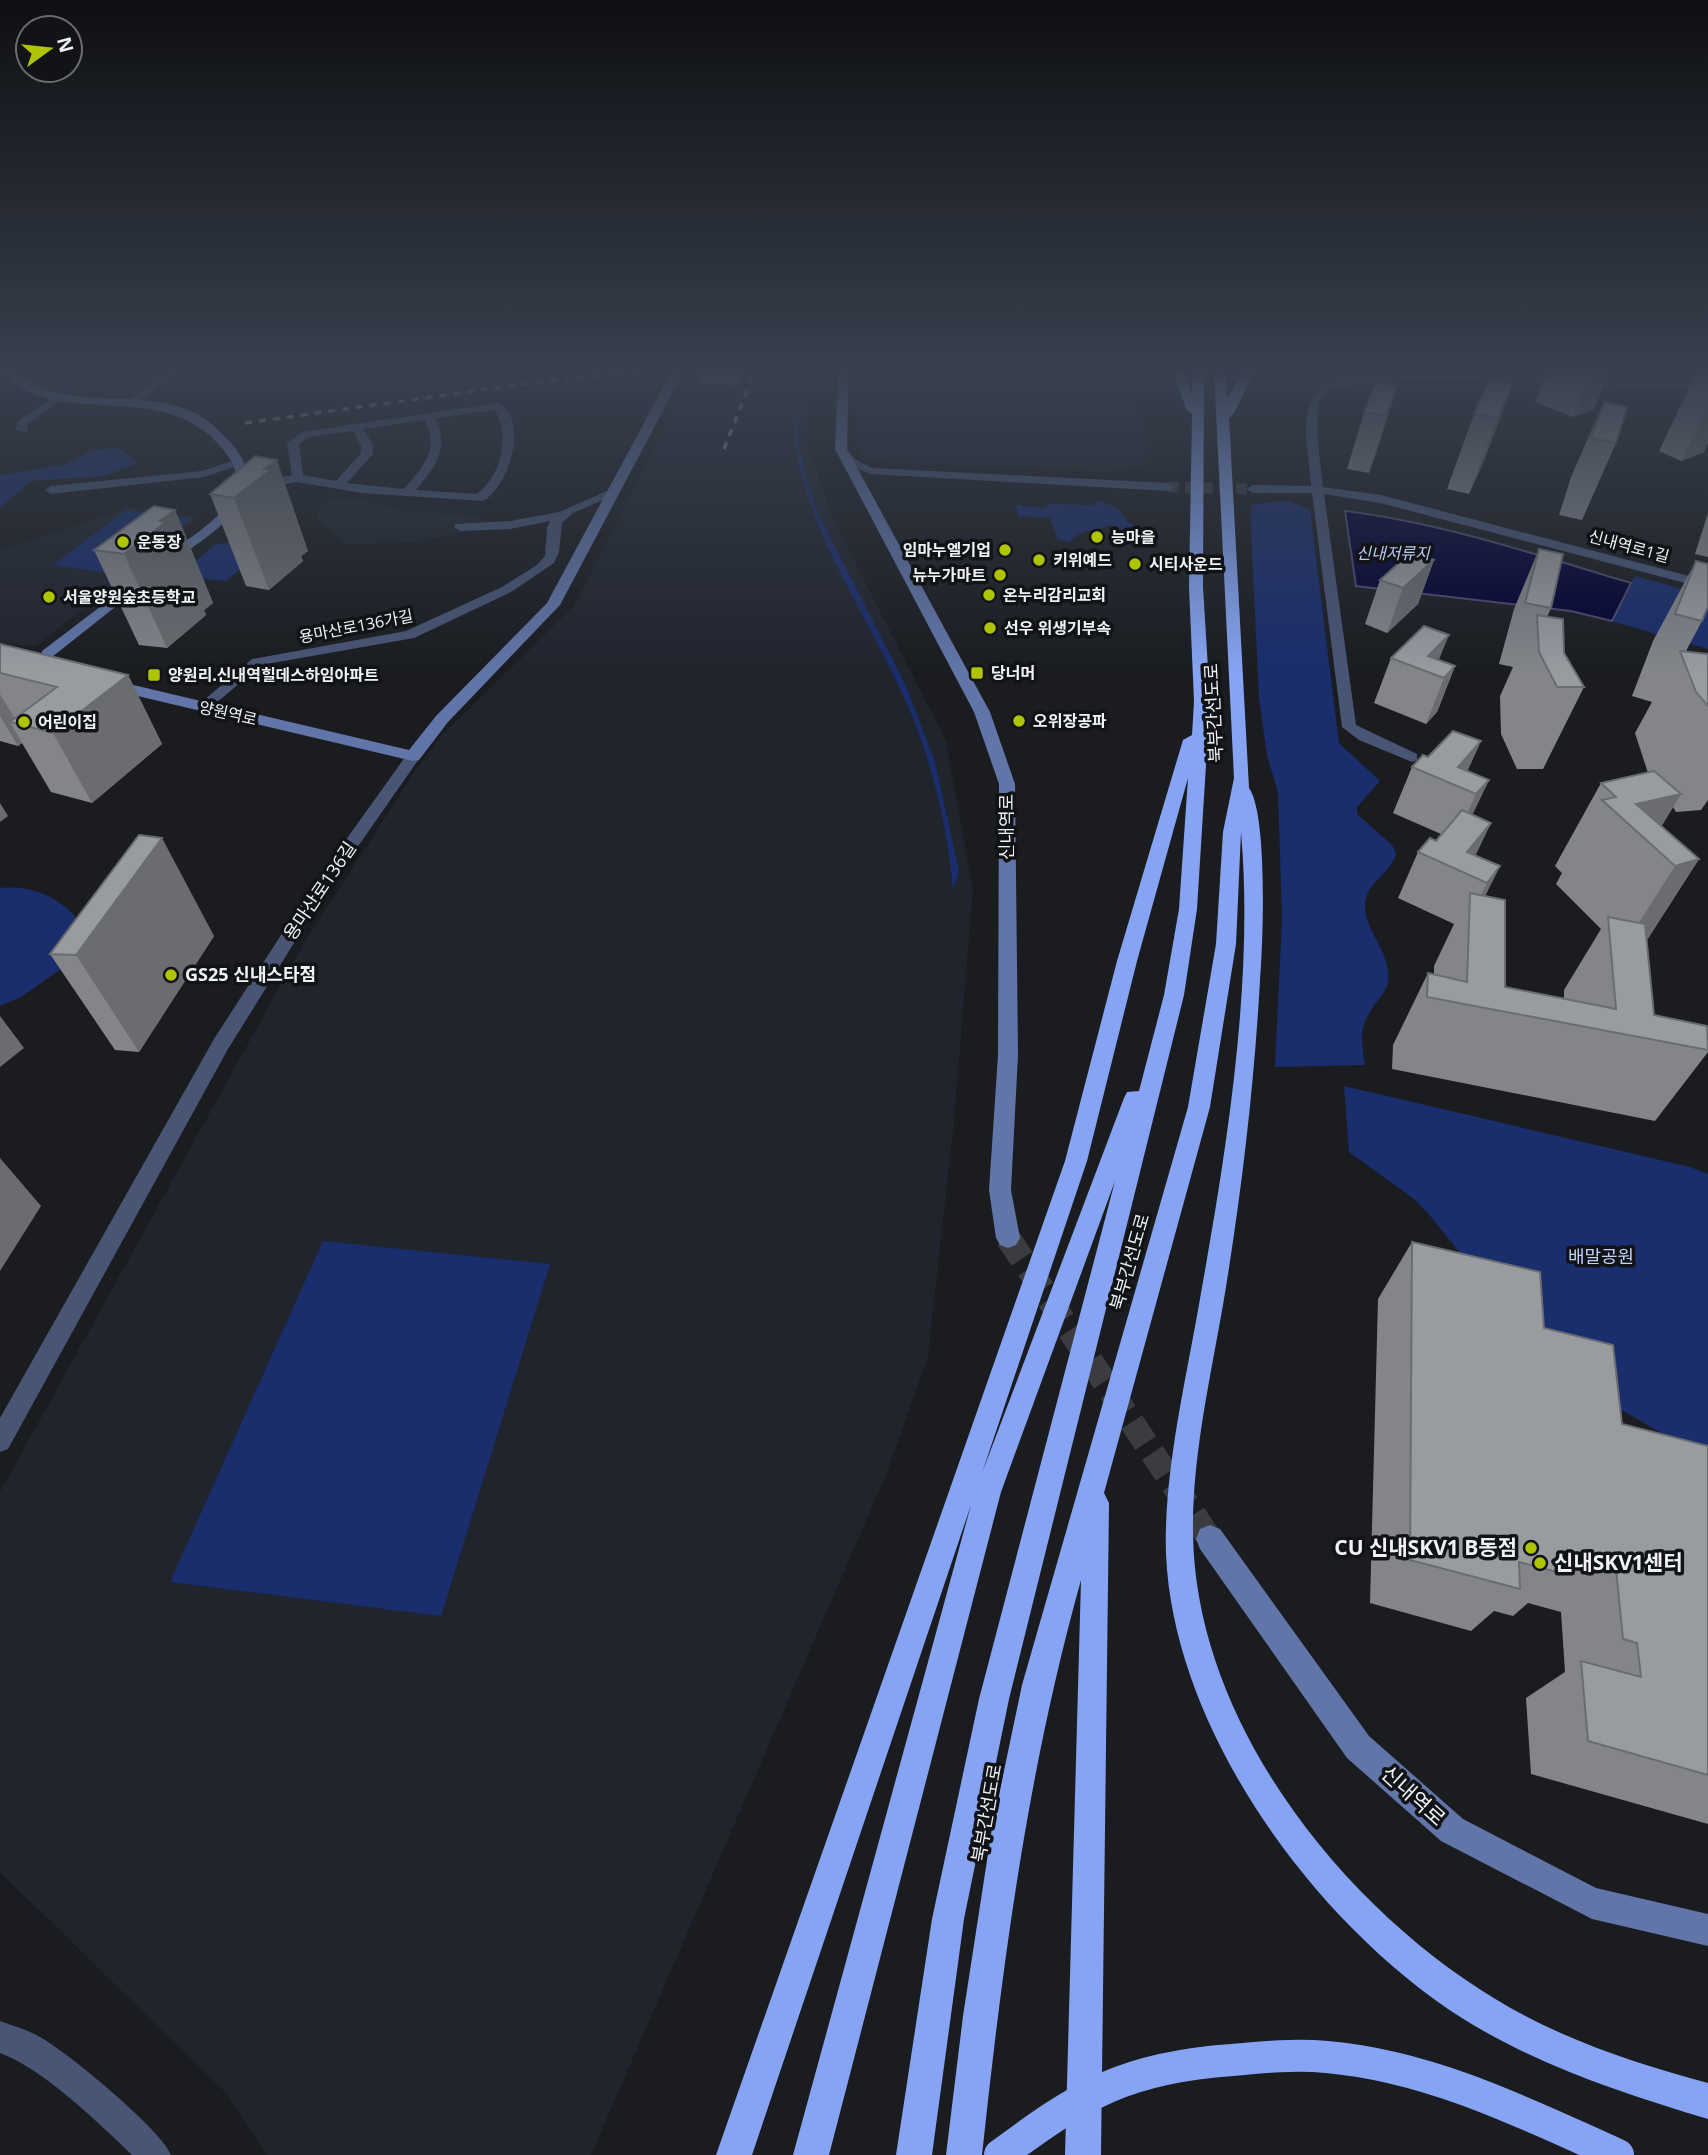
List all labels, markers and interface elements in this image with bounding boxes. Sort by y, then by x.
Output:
north arrow [14,14,84,84]
text: N [51,34,80,55]
street label: 신내역로1길 [1586,525,1672,567]
place label: 능마을 [1111,526,1155,548]
marker: 능마을 [1089,529,1105,545]
place label: 운동장 [137,531,181,553]
marker: 운동장 [115,534,131,550]
place label: 임마누엘기업 [903,539,991,561]
marker: 임마누엘기업 [997,542,1013,558]
water label: 신내저류지 [1356,542,1431,564]
place label: 키위예드 [1053,549,1112,571]
marker: 키위예드 [1031,552,1047,568]
place label: 시티사운드 [1149,553,1223,575]
marker: 시티사운드 [1127,556,1143,572]
place label: 뉴누가마트 [912,564,986,586]
marker: 뉴누가마트 [992,567,1008,583]
place label: 온누리감리교회 [1003,584,1106,606]
place label: 서울양원숲초등학교 [63,586,196,608]
marker: 온누리감리교회 [981,587,997,603]
marker: 서울양원숲초등학교 [41,589,57,605]
street label: 용마산로136가길 [297,604,415,648]
place label: 선우 위생기부속 [1004,617,1111,639]
marker: 선우 위생기부속 [982,620,998,636]
place label: 당너머 [991,662,1035,684]
street label: 북부간선도로 [1198,663,1228,763]
place label: 양원리.신내역힐데스하임아파트 [168,664,379,686]
marker: 당너머 [969,665,985,681]
marker: 양원리.신내역힐데스하임아파트 [146,667,162,683]
street label: 양원역로 [197,696,259,730]
place label: 오위장공파 [1033,710,1107,732]
place label: 어린이집 [38,711,97,733]
marker: 오위장공파 [1011,713,1027,729]
marker: 어린이집 [16,714,32,730]
street label: 신내역로 [994,794,1018,860]
street label: 용마산로136길 [277,837,361,944]
place label: GS25 신내스타점 [185,962,316,986]
marker: GS25 신내스타점 [163,967,179,983]
street label: 북부간선도로 [1104,1211,1154,1313]
park label: 배말공원 [1568,1244,1634,1268]
place label: CU 신내SKV1 B동점 [1334,1533,1517,1561]
marker: CU 신내SKV1 B동점 [1523,1540,1539,1556]
place label: 신내SKV1센터 [1554,1548,1682,1576]
marker: 신내SKV1센터 [1532,1555,1548,1571]
street label: 신내역로 [1376,1759,1452,1832]
street label: 북부간선도로 [966,1762,1006,1864]

